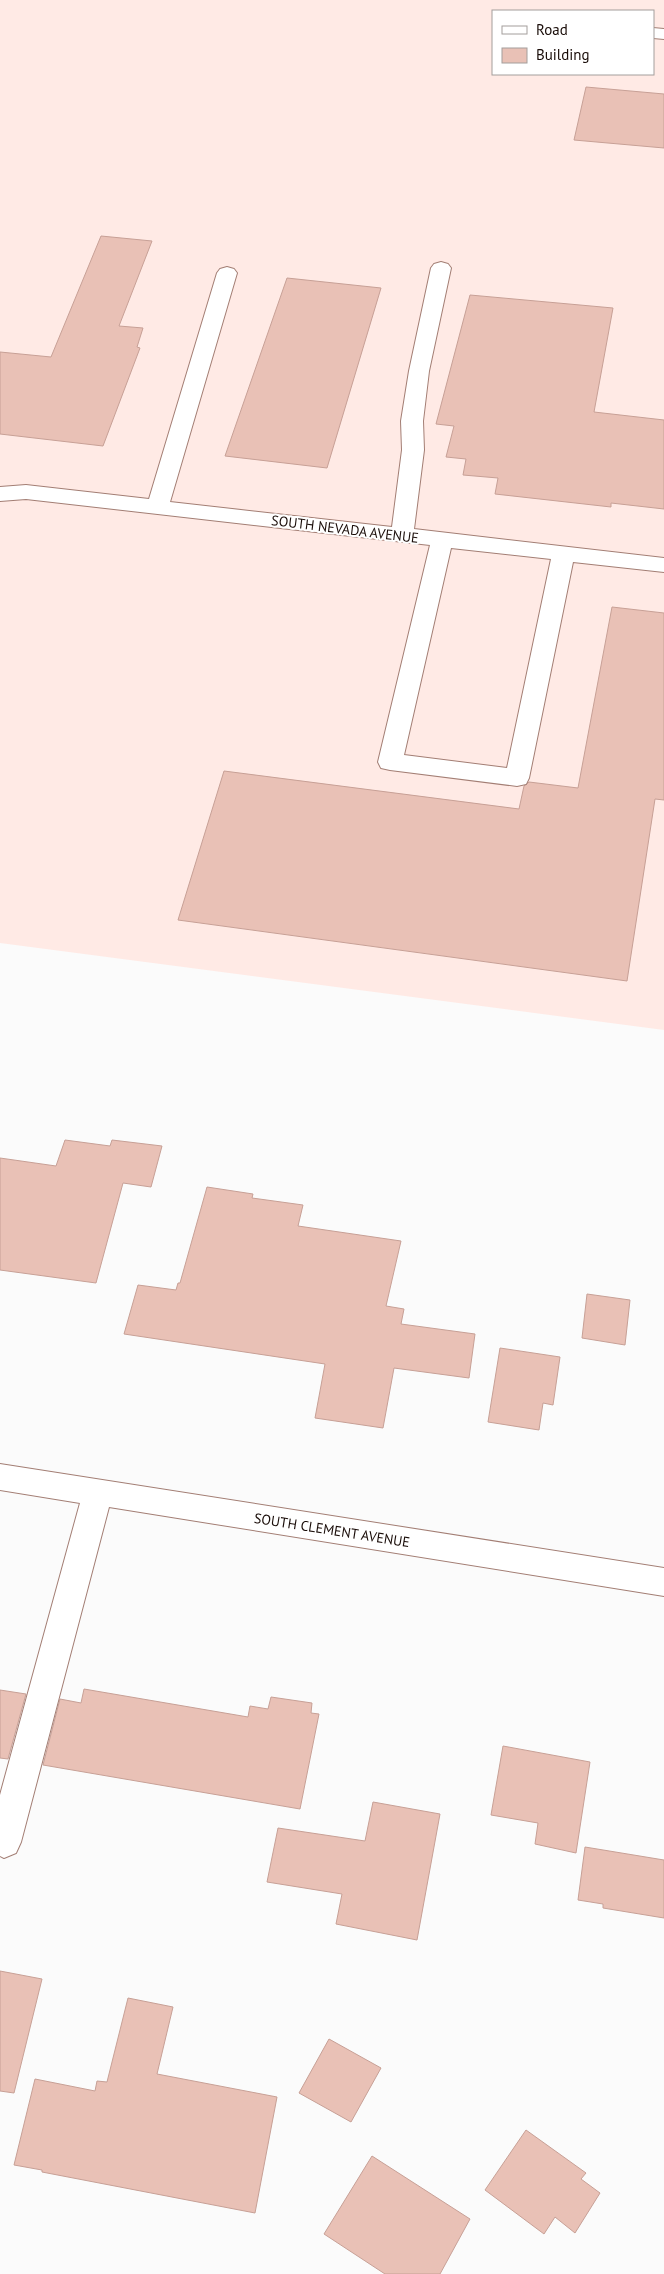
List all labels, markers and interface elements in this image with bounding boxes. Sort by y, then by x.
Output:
legend [492,10,654,75]
text: Road [536,20,568,39]
text: Building [536,45,590,64]
street label: SOUTH NEVADA AVENUE [270,511,420,547]
street label: SOUTH CLEMENT AVENUE [253,1509,411,1551]

